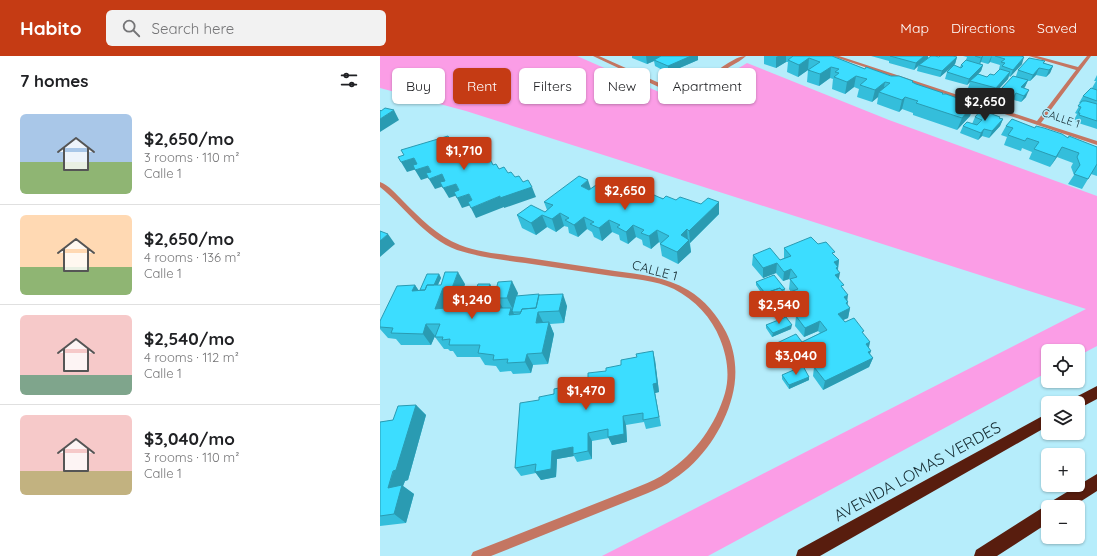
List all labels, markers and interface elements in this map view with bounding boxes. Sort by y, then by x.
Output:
search box [106,10,386,46]
text: Habito [20,16,82,40]
icon: search [120,17,142,39]
text: Search here [152,19,234,38]
text: Map [900,19,929,37]
text: Directions [951,19,1015,37]
text: Saved [1037,19,1077,37]
chip: Buy [392,68,445,104]
chip: Rent [453,68,511,104]
chip: Filters [519,68,586,104]
chip: New [594,68,650,104]
chip: Apartment [658,68,756,104]
icon: filters [338,69,360,91]
text: 7 homes [20,70,89,91]
pin: $2,650 [952,88,1018,122]
text: $2,650 [964,93,1006,109]
street label: CALLE 1 [1040,105,1082,131]
text: $2,650/mo [144,128,234,149]
icon: home [52,130,100,178]
pin: $1,710 [431,137,497,171]
text: $1,710 [445,142,483,158]
text: 3 rooms · 110 m² [144,149,239,165]
text: Calle 1 [144,165,182,181]
pin: $2,650 [592,177,658,211]
text: $2,650 [604,182,646,198]
text: $2,650/mo [144,228,234,249]
icon: home [52,231,100,279]
text: 4 rooms · 136 m² [144,249,241,265]
street label: CALLE 1 [630,256,680,284]
text: Calle 1 [144,265,182,281]
pin: $1,240 [439,286,505,320]
text: $1,240 [452,291,492,307]
pin: $2,540 [746,291,812,325]
text: $2,540 [758,296,800,312]
text: $2,540/mo [144,328,235,349]
icon: home [52,331,100,379]
pin: $3,040 [763,342,829,376]
map controls [1041,344,1085,544]
button: locate [1041,344,1085,388]
text: $3,040 [775,347,817,363]
text: 4 rooms · 112 m² [144,349,239,365]
text: Calle 1 [144,365,182,381]
pin: $1,470 [553,377,619,411]
text: $1,470 [567,382,605,398]
button: layers [1041,396,1085,440]
street label: AVENIDA LOMAS VERDES [830,417,1004,525]
text: $3,040/mo [144,428,235,449]
icon: home [52,431,100,479]
button: + [1041,448,1085,492]
text: 3 rooms · 110 m² [144,449,239,465]
text: Calle 1 [144,465,182,481]
button: − [1041,500,1085,544]

